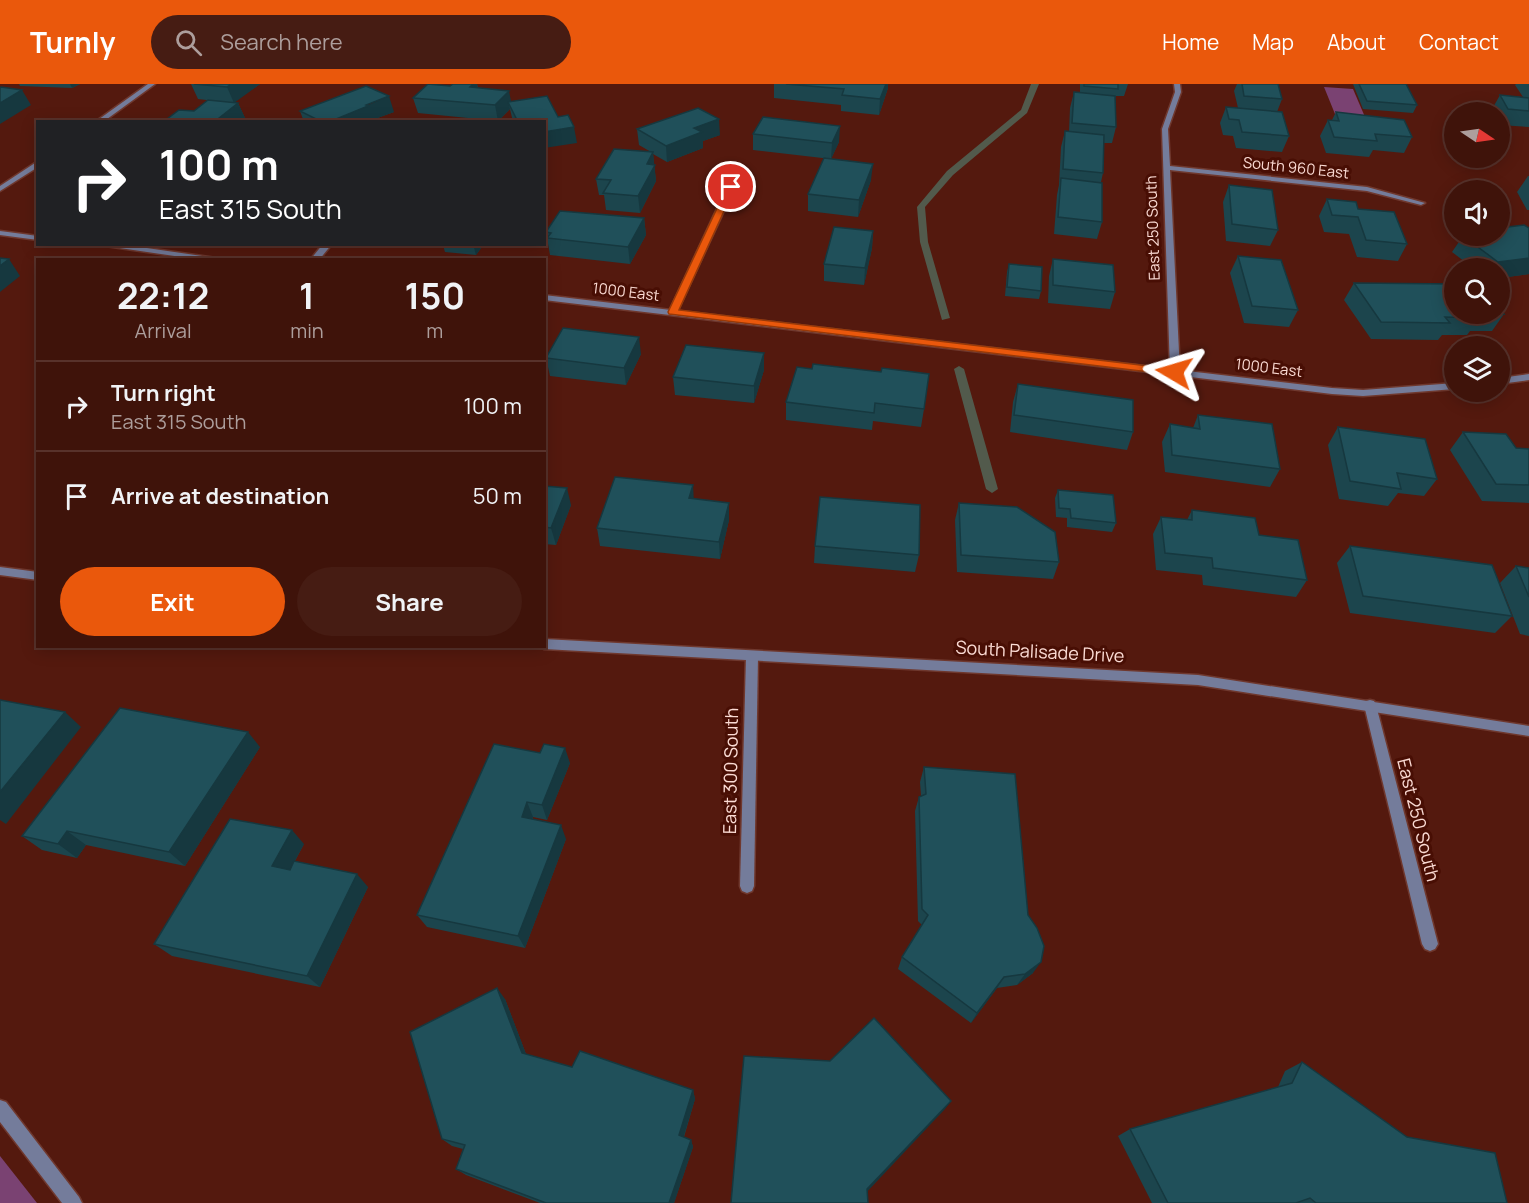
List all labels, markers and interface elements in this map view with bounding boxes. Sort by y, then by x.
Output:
search box [151,15,571,69]
text: Turnly [30,23,115,61]
icon: search [172,26,205,59]
text: Search here [220,27,343,57]
text: Home [1162,28,1219,56]
text: Map [1252,28,1294,56]
text: About [1327,28,1386,56]
text: Contact [1419,28,1499,56]
north arrow [1444,102,1510,168]
map controls [1444,102,1510,402]
text: 100 m [159,135,279,193]
icon: right [60,144,138,222]
street label: South 960 East [1242,151,1350,184]
pin [705,161,756,212]
icon: arrive [714,170,747,203]
street label: East 250 South [1140,175,1165,281]
button: sound [1444,180,1510,246]
text: East 315 South [159,190,342,227]
button: search [1444,258,1510,324]
text: 22:12 [117,271,209,320]
text: 1 [299,271,315,320]
text: 150 [405,271,465,320]
street label: 1000 East [591,277,661,306]
text: Arrival [135,317,192,344]
text: min [290,317,324,344]
text: m [426,317,443,344]
button: layers [1444,336,1510,402]
position arrow [1142,340,1206,404]
street label: 1000 East [1234,353,1304,382]
text: Turn right [111,378,216,408]
icon: right [60,390,93,423]
text: 100 m [464,391,522,421]
text: East 315 South [111,408,246,435]
icon: arrive [60,480,93,513]
text: Arrive at destination [111,481,329,511]
text: 50 m [473,481,522,511]
button: Exit [60,567,285,636]
button: Share [297,567,522,636]
street label: South Palisade Drive [955,635,1125,667]
street label: East 300 South [717,708,743,834]
street label: East 250 South [1392,756,1446,884]

